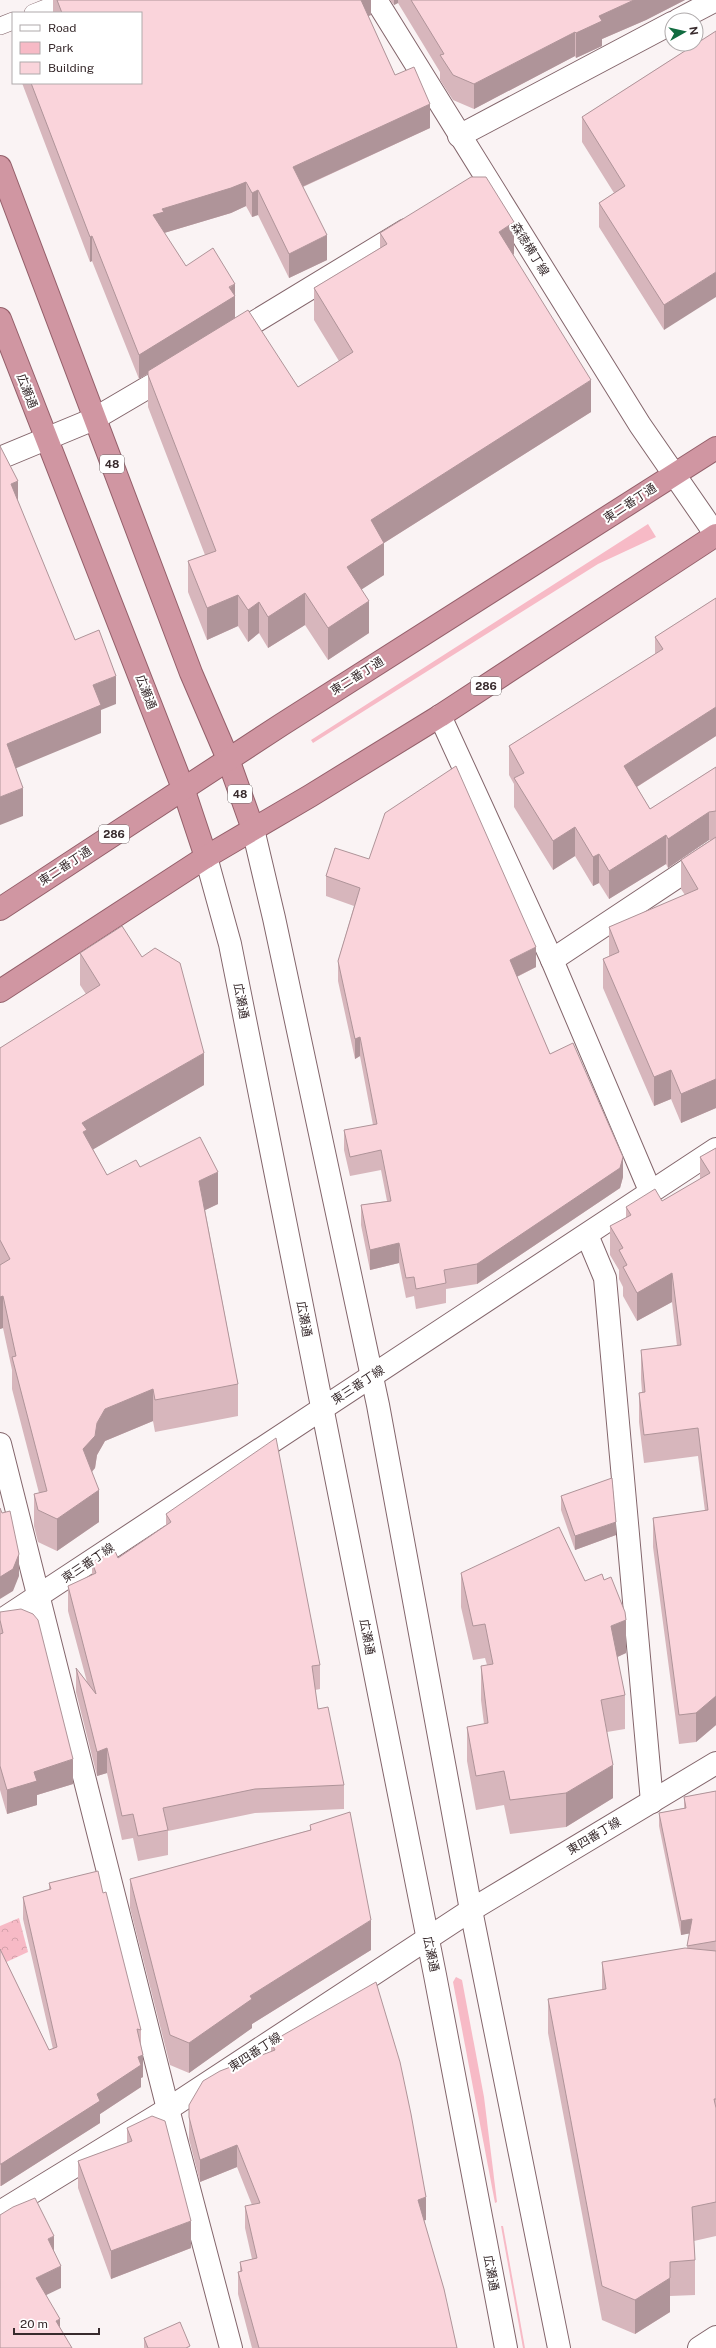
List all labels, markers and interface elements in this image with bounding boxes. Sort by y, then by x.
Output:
legend [12,12,142,84]
north arrow [664,12,704,52]
text: Road [48,21,76,35]
text: N [687,26,700,36]
text: Park [48,41,74,55]
text: Building [48,61,94,75]
street label: 森徳横丁線 [508,220,552,278]
street label: 広瀬通 [14,372,40,410]
road number: 48 [100,455,124,473]
street label: 東二番丁通 [601,481,659,525]
street label: 東二番丁通 [328,654,386,698]
street label: 広瀬通 [133,673,159,711]
road number: 286 [471,677,501,695]
road number: 48 [228,785,252,803]
road number: 286 [99,825,129,843]
street label: 東二番丁通 [36,844,94,888]
street label: 広瀬通 [231,982,251,1020]
street label: 広瀬通 [294,1300,314,1338]
street label: 東三番丁線 [329,1363,387,1407]
street label: 東三番丁線 [59,1540,117,1586]
street label: 広瀬通 [357,1618,377,1656]
street label: 東四番丁線 [565,1815,623,1857]
street label: 広瀬通 [420,1935,442,1973]
street label: 東四番丁線 [226,2030,284,2074]
street label: 広瀬通 [481,2254,501,2292]
scale bar [14,2310,99,2336]
text: 20 m [20,2317,48,2331]

